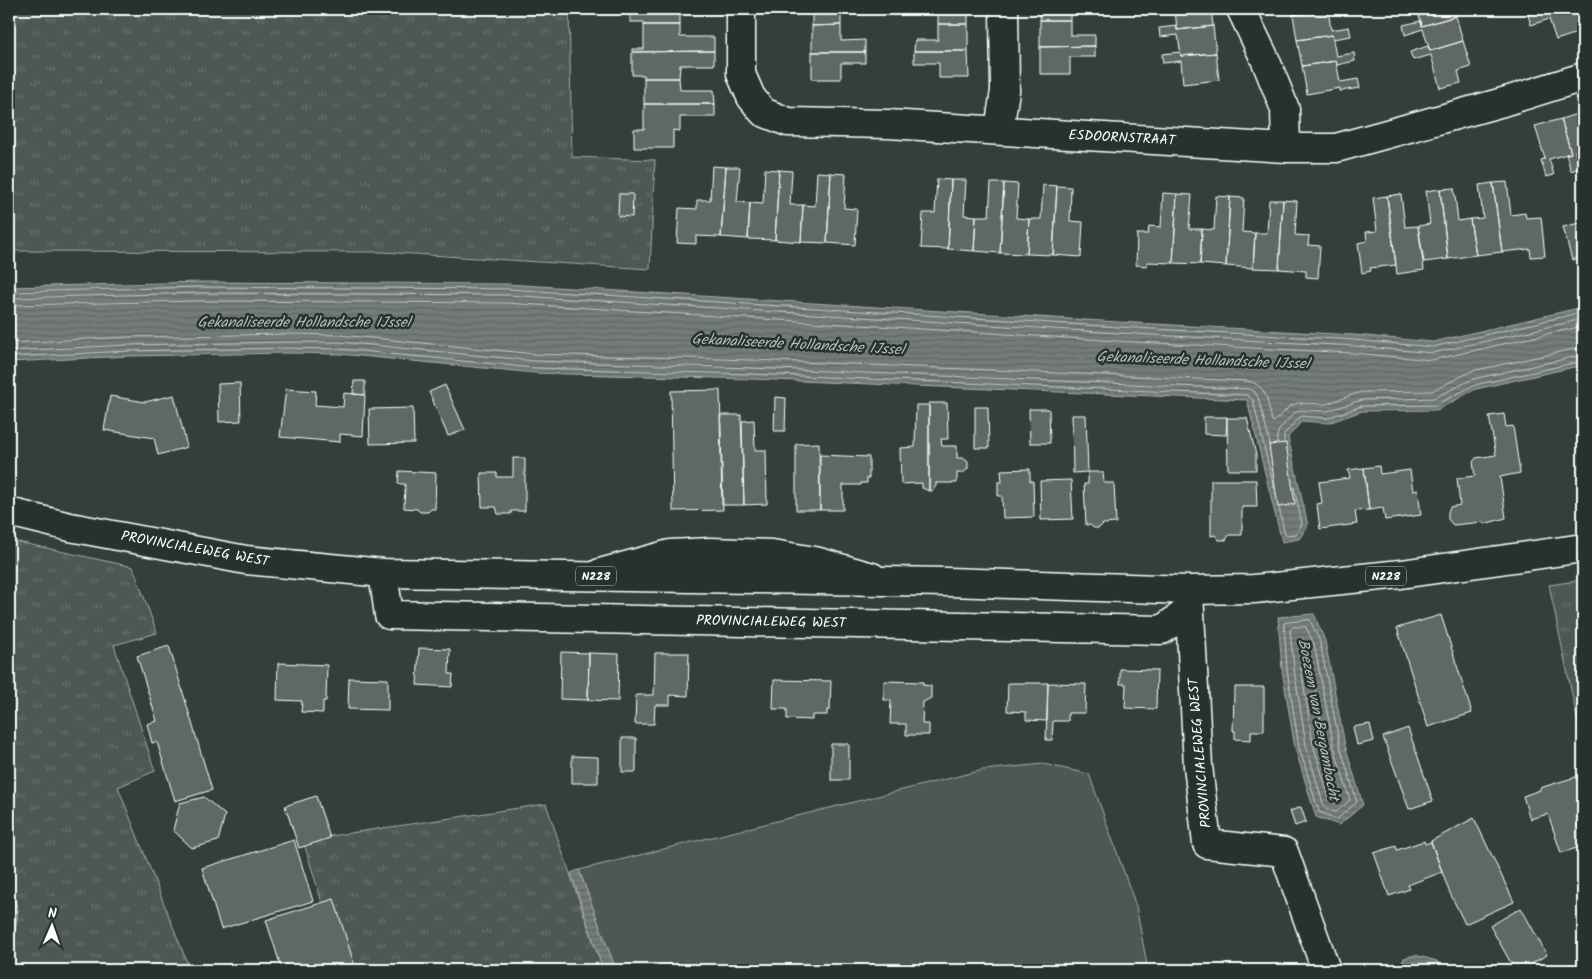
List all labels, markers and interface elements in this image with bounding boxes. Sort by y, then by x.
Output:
street label: ESDOORNSTRAAT [1068,124,1178,152]
water label: Gekanaliseerde Hollandsche IJssel [198,311,414,335]
water label: Gekanaliseerde Hollandsche IJssel [691,327,908,363]
water label: Gekanaliseerde Hollandsche IJssel [1096,345,1313,377]
street label: PROVINCIALEWEG WEST [119,525,272,573]
road number: N228 [576,566,616,586]
road number: N228 [1366,566,1406,586]
street label: PROVINCIALEWEG WEST [696,610,848,634]
water label: Boezem van Bergambacht [1291,637,1346,805]
street label: PROVINCIALEWEG WEST [1182,676,1217,829]
north arrow [28,902,78,952]
text: N [48,903,57,925]

